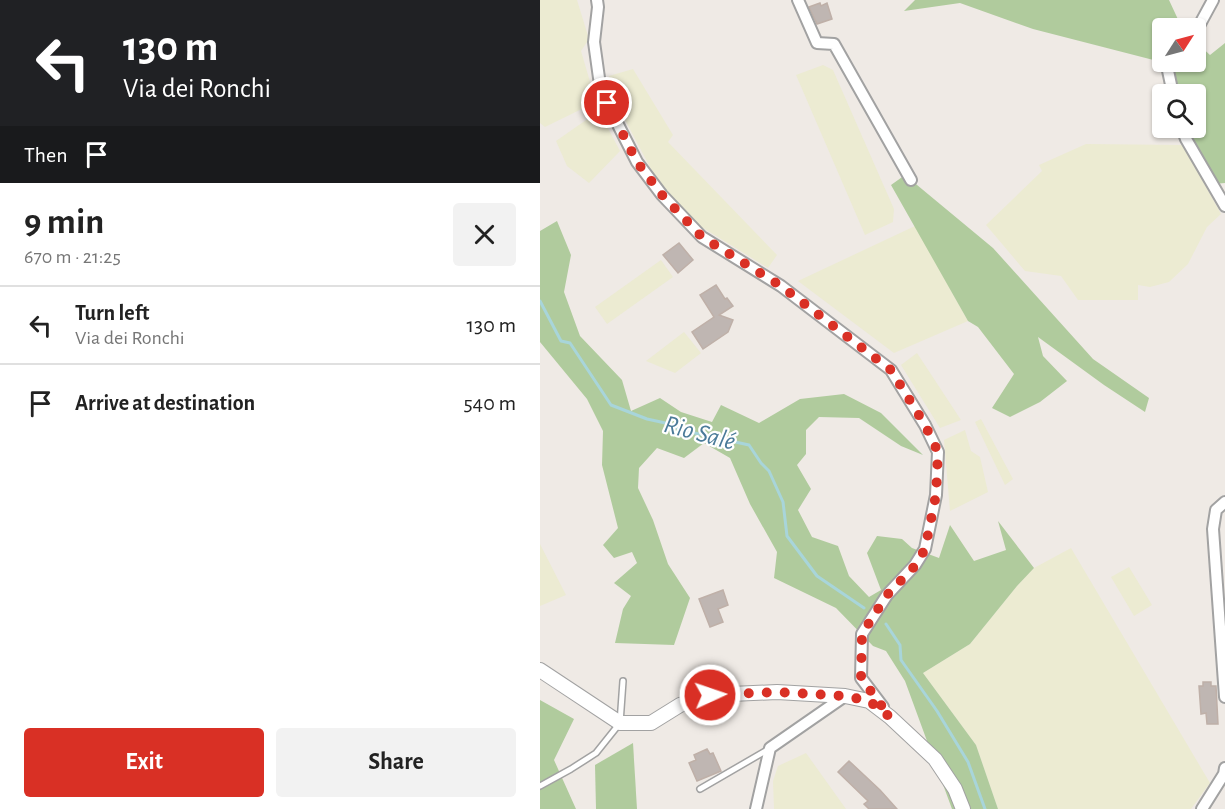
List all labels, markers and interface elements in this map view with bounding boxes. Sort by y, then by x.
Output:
north arrow [1152,18,1206,72]
map controls [1152,18,1206,138]
icon: left [24,24,102,102]
text: 130 m [123,26,218,68]
text: Via dei Ronchi [123,75,271,102]
pin [581,77,632,128]
button: search [1152,84,1206,138]
icon: arrive [590,86,623,119]
icon: arrive [80,138,113,171]
text: Then [24,144,68,166]
button: close [453,203,516,266]
text: 9 min [24,204,104,240]
text: 670 m · 21:25 [24,247,121,267]
text: Turn left [75,302,149,324]
icon: left [24,309,57,342]
text: 130 m [467,314,516,336]
text: Via dei Ronchi [75,328,185,348]
icon: arrive [24,387,57,420]
text: Arrive at destination [75,392,255,414]
text: 540 m [463,392,516,414]
water label: Rio Salé [661,411,738,455]
position arrow [678,663,742,727]
button: Exit [24,728,264,797]
button: Share [276,728,516,797]

